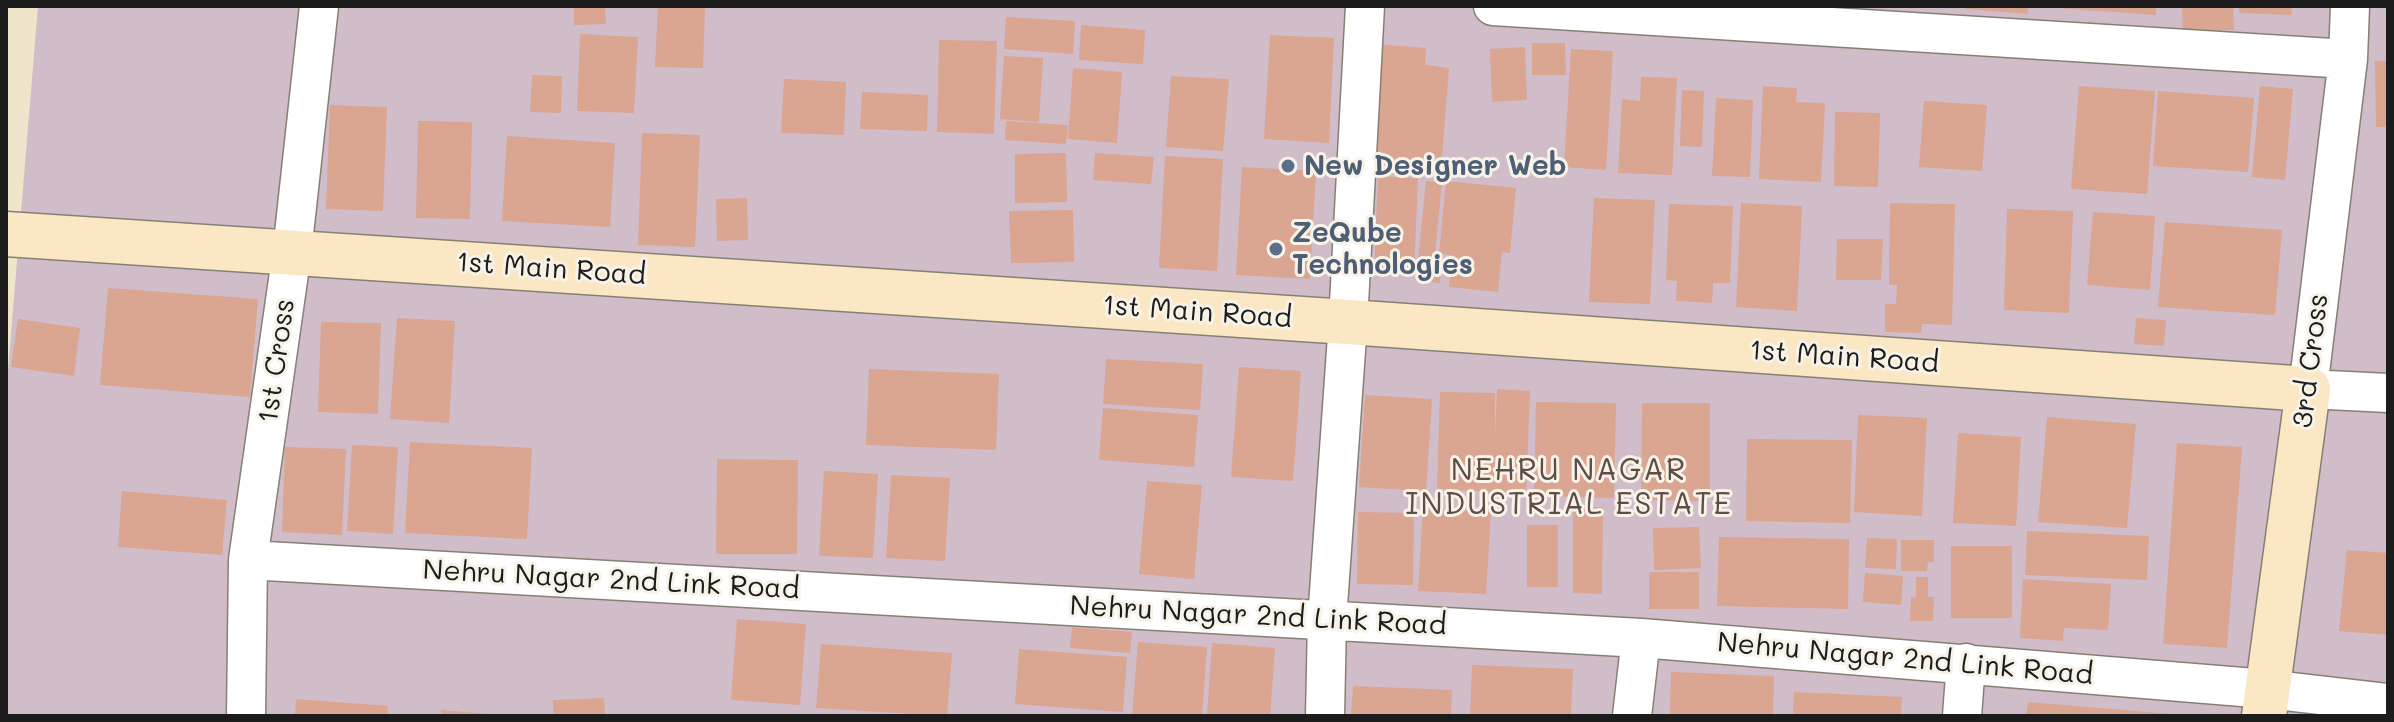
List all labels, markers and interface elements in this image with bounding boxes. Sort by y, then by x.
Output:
place label: New Designer Web [1304,149,1566,183]
marker: New Designer Web [1279,157,1297,175]
place label: ZeQube Technologies [1292,216,1473,282]
marker: ZeQube Technologies [1267,240,1285,258]
street label: 1st Main Road [455,246,647,292]
street label: 1st Main Road [1101,289,1293,335]
street label: 3rd Cross [2286,292,2336,430]
street label: 1st Cross [252,297,302,425]
street label: 1st Main Road [1748,334,1940,380]
district label: NEHRU NAGAR INDUSTRIAL ESTATE [1405,453,1733,524]
street label: Nehru Nagar 2nd Link Road [422,553,800,607]
street label: Nehru Nagar 2nd Link Road [1069,589,1447,643]
street label: Nehru Nagar 2nd Link Road [1716,626,2094,692]

